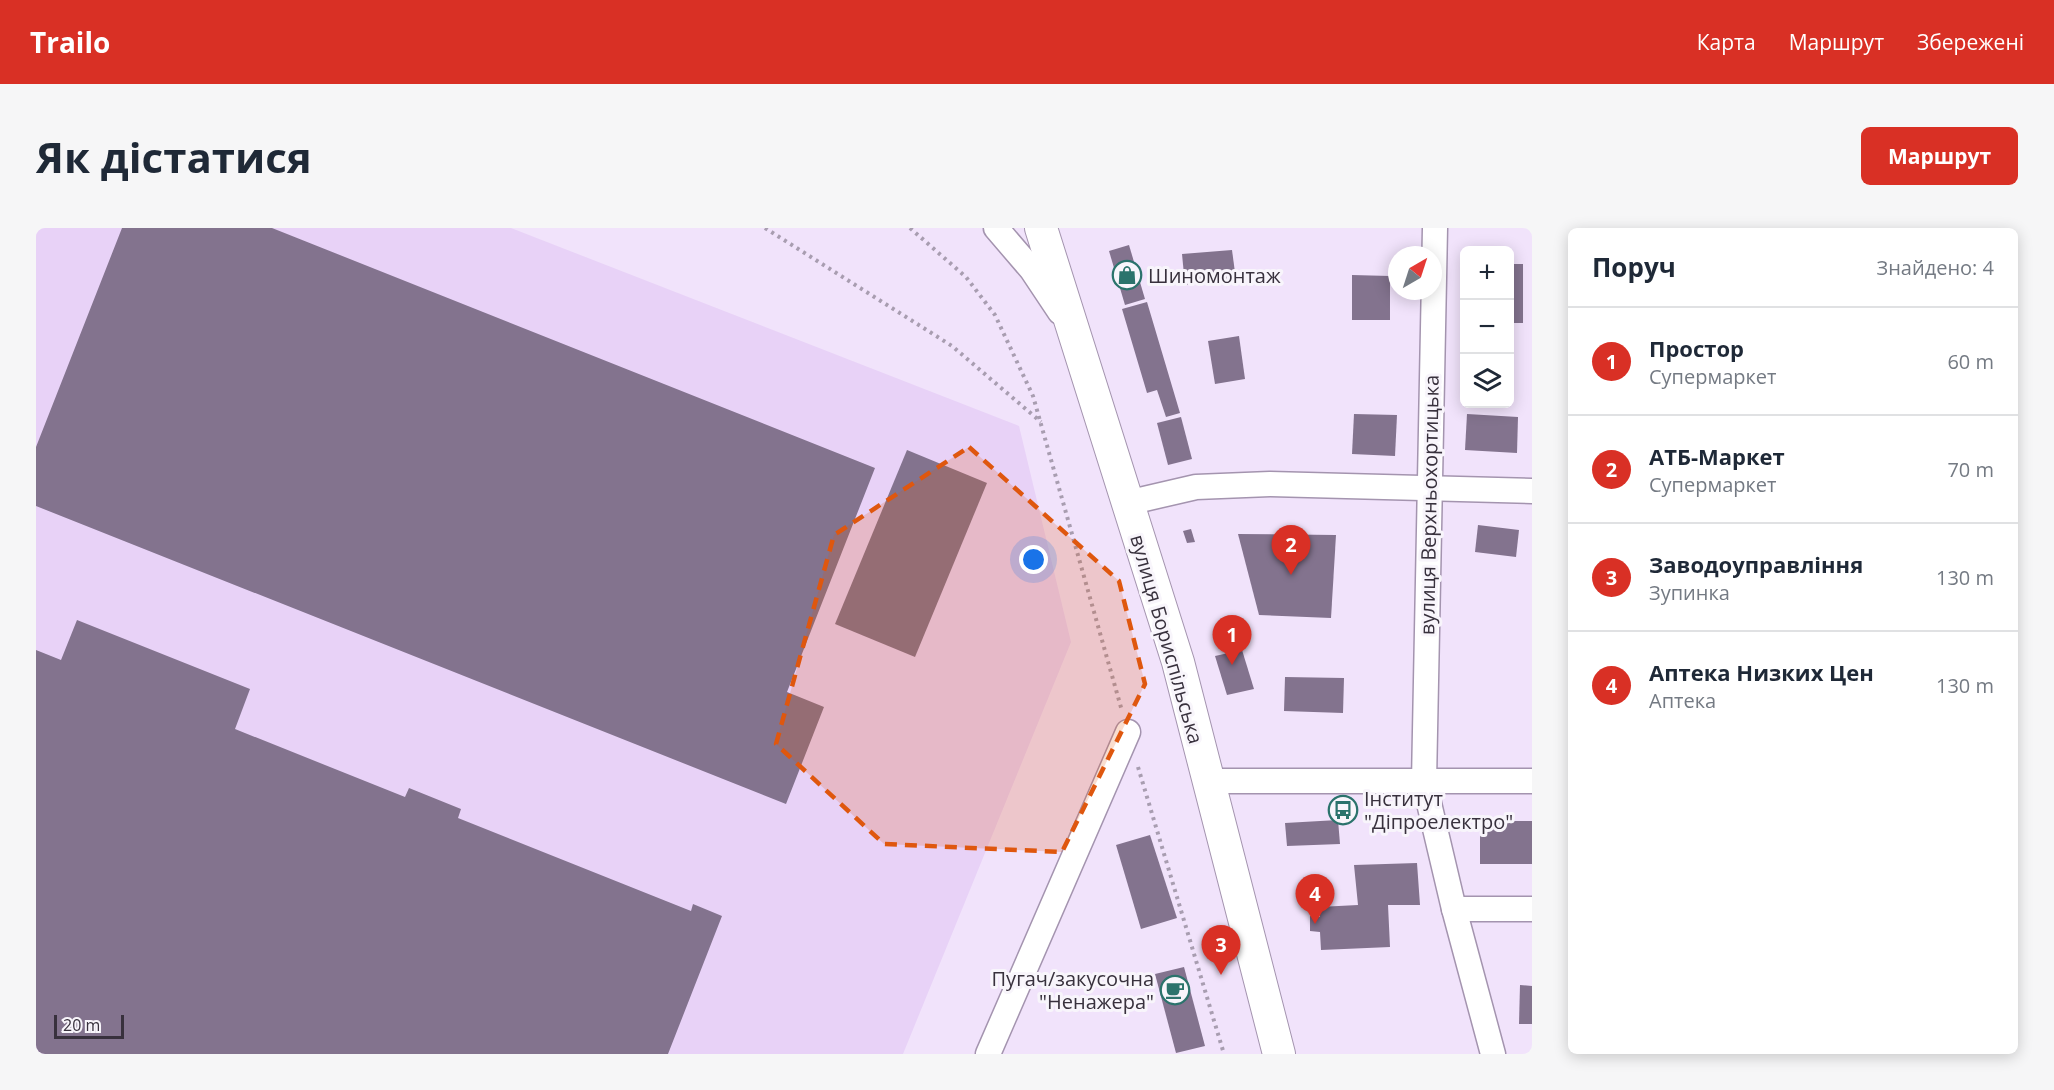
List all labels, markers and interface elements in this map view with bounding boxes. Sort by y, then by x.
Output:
text: Trailo [30,23,110,61]
text: Карта [1697,28,1756,56]
text: Маршрут [1789,28,1884,56]
text: Збережені [1917,28,2024,56]
button: Маршрут [1861,127,2018,185]
text: Як дістатися [36,128,312,185]
north arrow [1388,246,1442,300]
map controls [1460,246,1514,408]
button: + [1460,246,1514,300]
text: Поруч [1592,249,1676,285]
text: Знайдено: 4 [1877,254,1994,281]
shop icon: Шиномонтаж [1111,259,1143,291]
place label: Шиномонтаж [1148,262,1281,289]
button: − [1460,300,1514,354]
text: Простор [1649,333,1744,363]
text: 1 [1606,348,1617,375]
text: 60 m [1947,348,1994,375]
button: layers [1460,354,1514,408]
text: Супермаркет [1649,363,1776,390]
street label: вулиця Верхньохортицька [1413,375,1445,635]
text: АТБ-Маркет [1649,441,1785,471]
text: 2 [1606,456,1617,483]
text: 70 m [1947,456,1994,483]
text: Супермаркет [1649,471,1776,498]
pin: 2 [1272,526,1310,575]
street label: вулиця Бориспільська [1124,531,1210,747]
your location [1019,545,1048,574]
text: Заводоуправління [1649,549,1863,579]
text: 3 [1606,564,1617,591]
text: 130 m [1936,564,1994,591]
text: Зупинка [1649,579,1730,606]
pin: 1 [1212,616,1252,665]
text: Аптека Низких Цен [1649,657,1874,687]
text: 4 [1606,672,1617,699]
text: 130 m [1936,672,1994,699]
text: Аптека [1649,687,1716,714]
place label: Інститут "Діпроелектро" [1364,785,1513,835]
bus stop icon: Інститут "Діпроелектро" [1327,794,1359,826]
pin: 4 [1296,874,1334,924]
pin: 3 [1202,926,1240,975]
place label: Пугач/закусочна "Ненажера" [992,965,1154,1015]
cafe icon: Пугач/закусочна "Ненажера" [1159,974,1191,1006]
scale bar [54,1012,124,1040]
text: 20 m [63,1014,100,1036]

